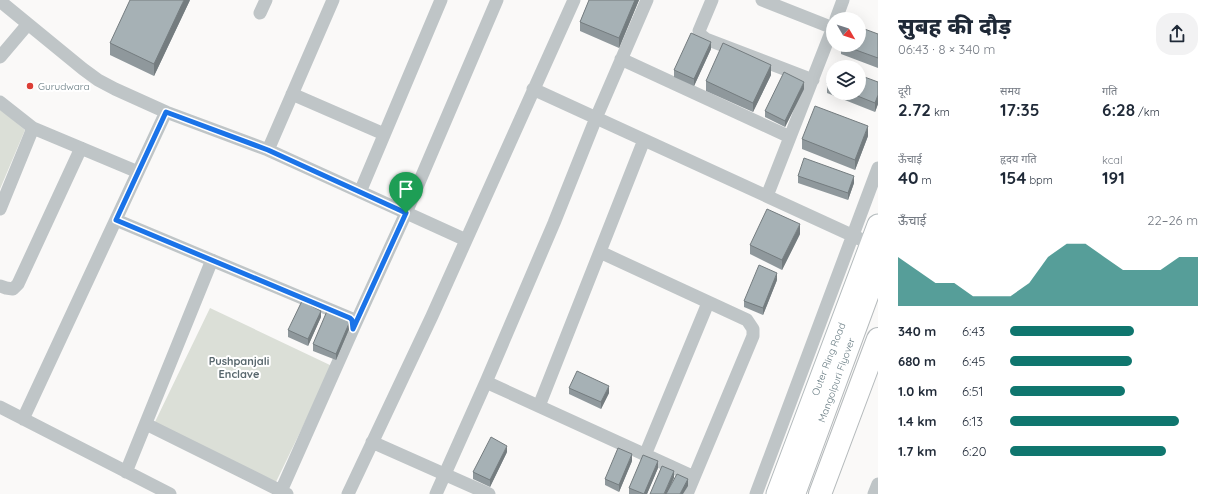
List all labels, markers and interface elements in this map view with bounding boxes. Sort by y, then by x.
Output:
north arrow [826,12,866,52]
map controls [826,12,866,100]
text: सुबह की दौड़ [898,12,1011,40]
button: share [1156,13,1198,55]
text: 06:43 · 8 × 340 m [898,41,995,57]
button: layers [826,60,866,100]
place label: Gurudwara [38,80,90,93]
marker: Gurudwara [25,81,35,91]
text: दूरी [898,84,911,98]
text: समय [1000,84,1020,98]
text: गति [1102,84,1117,98]
text: 2.72 [898,99,931,120]
text: 17:35 [1000,99,1040,120]
text: 6:28 [1102,99,1135,120]
text: km [931,105,950,119]
text: /km [1135,105,1160,119]
text: ऊँचाई [898,152,922,166]
text: हृदय गति [1000,152,1037,166]
text: kcal [1102,153,1123,167]
text: 40 [898,167,918,188]
text: 154 [1000,167,1026,188]
text: 191 [1102,167,1125,188]
pin [389,172,423,213]
text: m [918,173,931,187]
text: bpm [1026,173,1053,187]
icon: arrive [395,178,417,200]
text: ऊँचाई [898,212,926,228]
text: 22–26 m [1147,212,1198,228]
street label: Outer Ring Road [809,321,848,398]
text: 340 m [898,323,936,339]
text: 6:43 [962,323,985,339]
street label: Mangolpuri Flyover [815,336,858,424]
text: 680 m [898,353,936,369]
text: 6:45 [962,353,985,369]
district label: Pushpanjali Enclave [209,354,269,381]
text: 1.0 km [898,383,937,399]
text: 6:51 [962,383,983,399]
text: 1.4 km [898,413,937,429]
text: 6:13 [962,413,983,429]
text: 1.7 km [898,443,936,459]
text: 6:20 [962,443,986,459]

